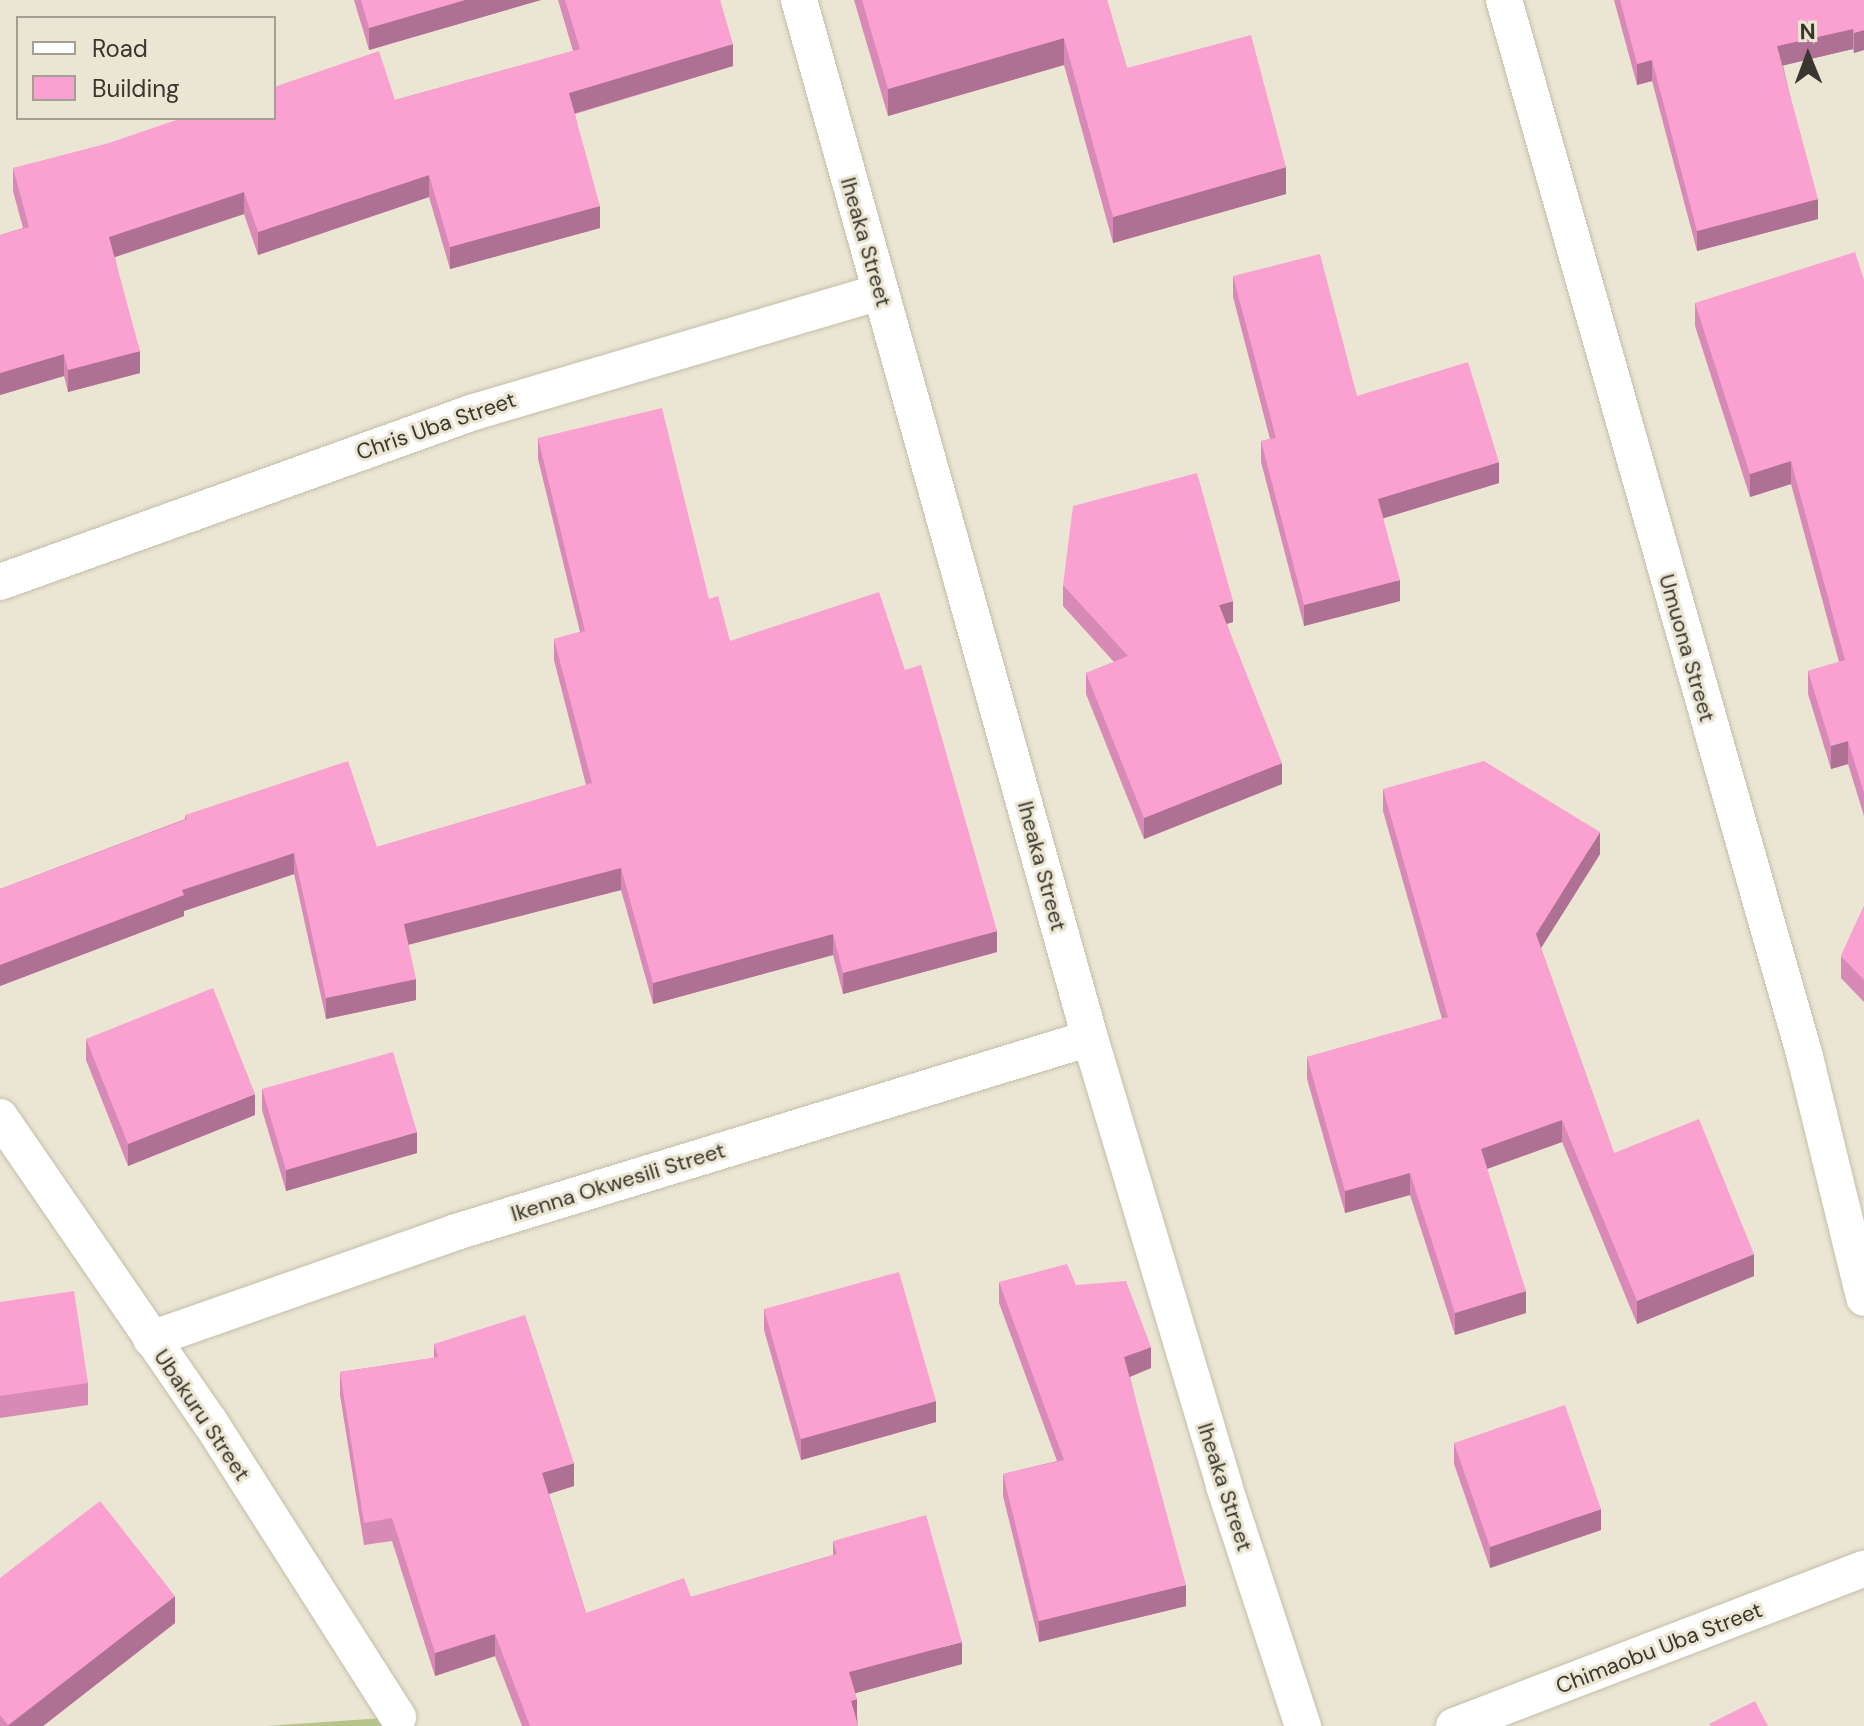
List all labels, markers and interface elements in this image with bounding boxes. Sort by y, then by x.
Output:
legend [16,16,276,120]
north arrow [1768,16,1848,96]
text: N [1799,17,1816,46]
text: Road [92,33,148,64]
text: Building [92,73,179,104]
street label: Iheaka Street [835,174,897,310]
street label: Chris Uba Street [353,386,519,466]
street label: Umuona Street [1653,571,1721,725]
street label: Iheaka Street [1012,798,1072,934]
street label: Ikenna Okwesili Street [508,1137,728,1227]
street label: Ubakuru Street [148,1344,256,1486]
street label: Iheaka Street [1192,1419,1258,1555]
street label: Chimaobu Uba Street [1552,1596,1766,1700]

